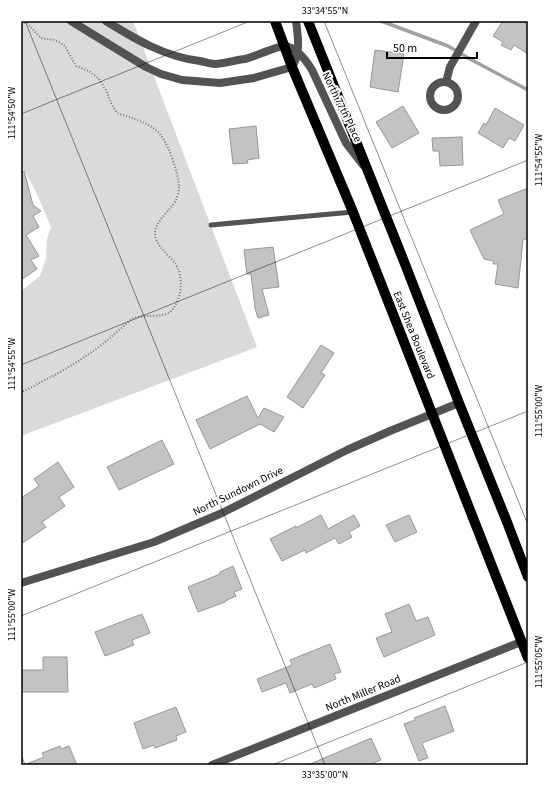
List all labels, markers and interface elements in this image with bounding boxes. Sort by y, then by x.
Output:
text: 33°34'55"N [302,4,348,18]
scale bar [387,34,477,60]
text: 50 m [393,40,417,57]
street label: North 77th Place [319,69,366,145]
text: 111°54'50"W [5,87,19,139]
text: 111°54'55"W [532,134,546,186]
street label: East Shea Boulevard [390,289,438,381]
text: 111°54'55"W [5,338,19,390]
text: 111°55'00"W [532,385,546,437]
street label: North Sundown Drive [190,462,286,519]
text: 111°55'00"W [5,589,19,641]
text: 111°55'05"W [532,636,546,688]
street label: North Miller Road [323,671,403,715]
text: 33°35'00"N [302,768,348,782]

